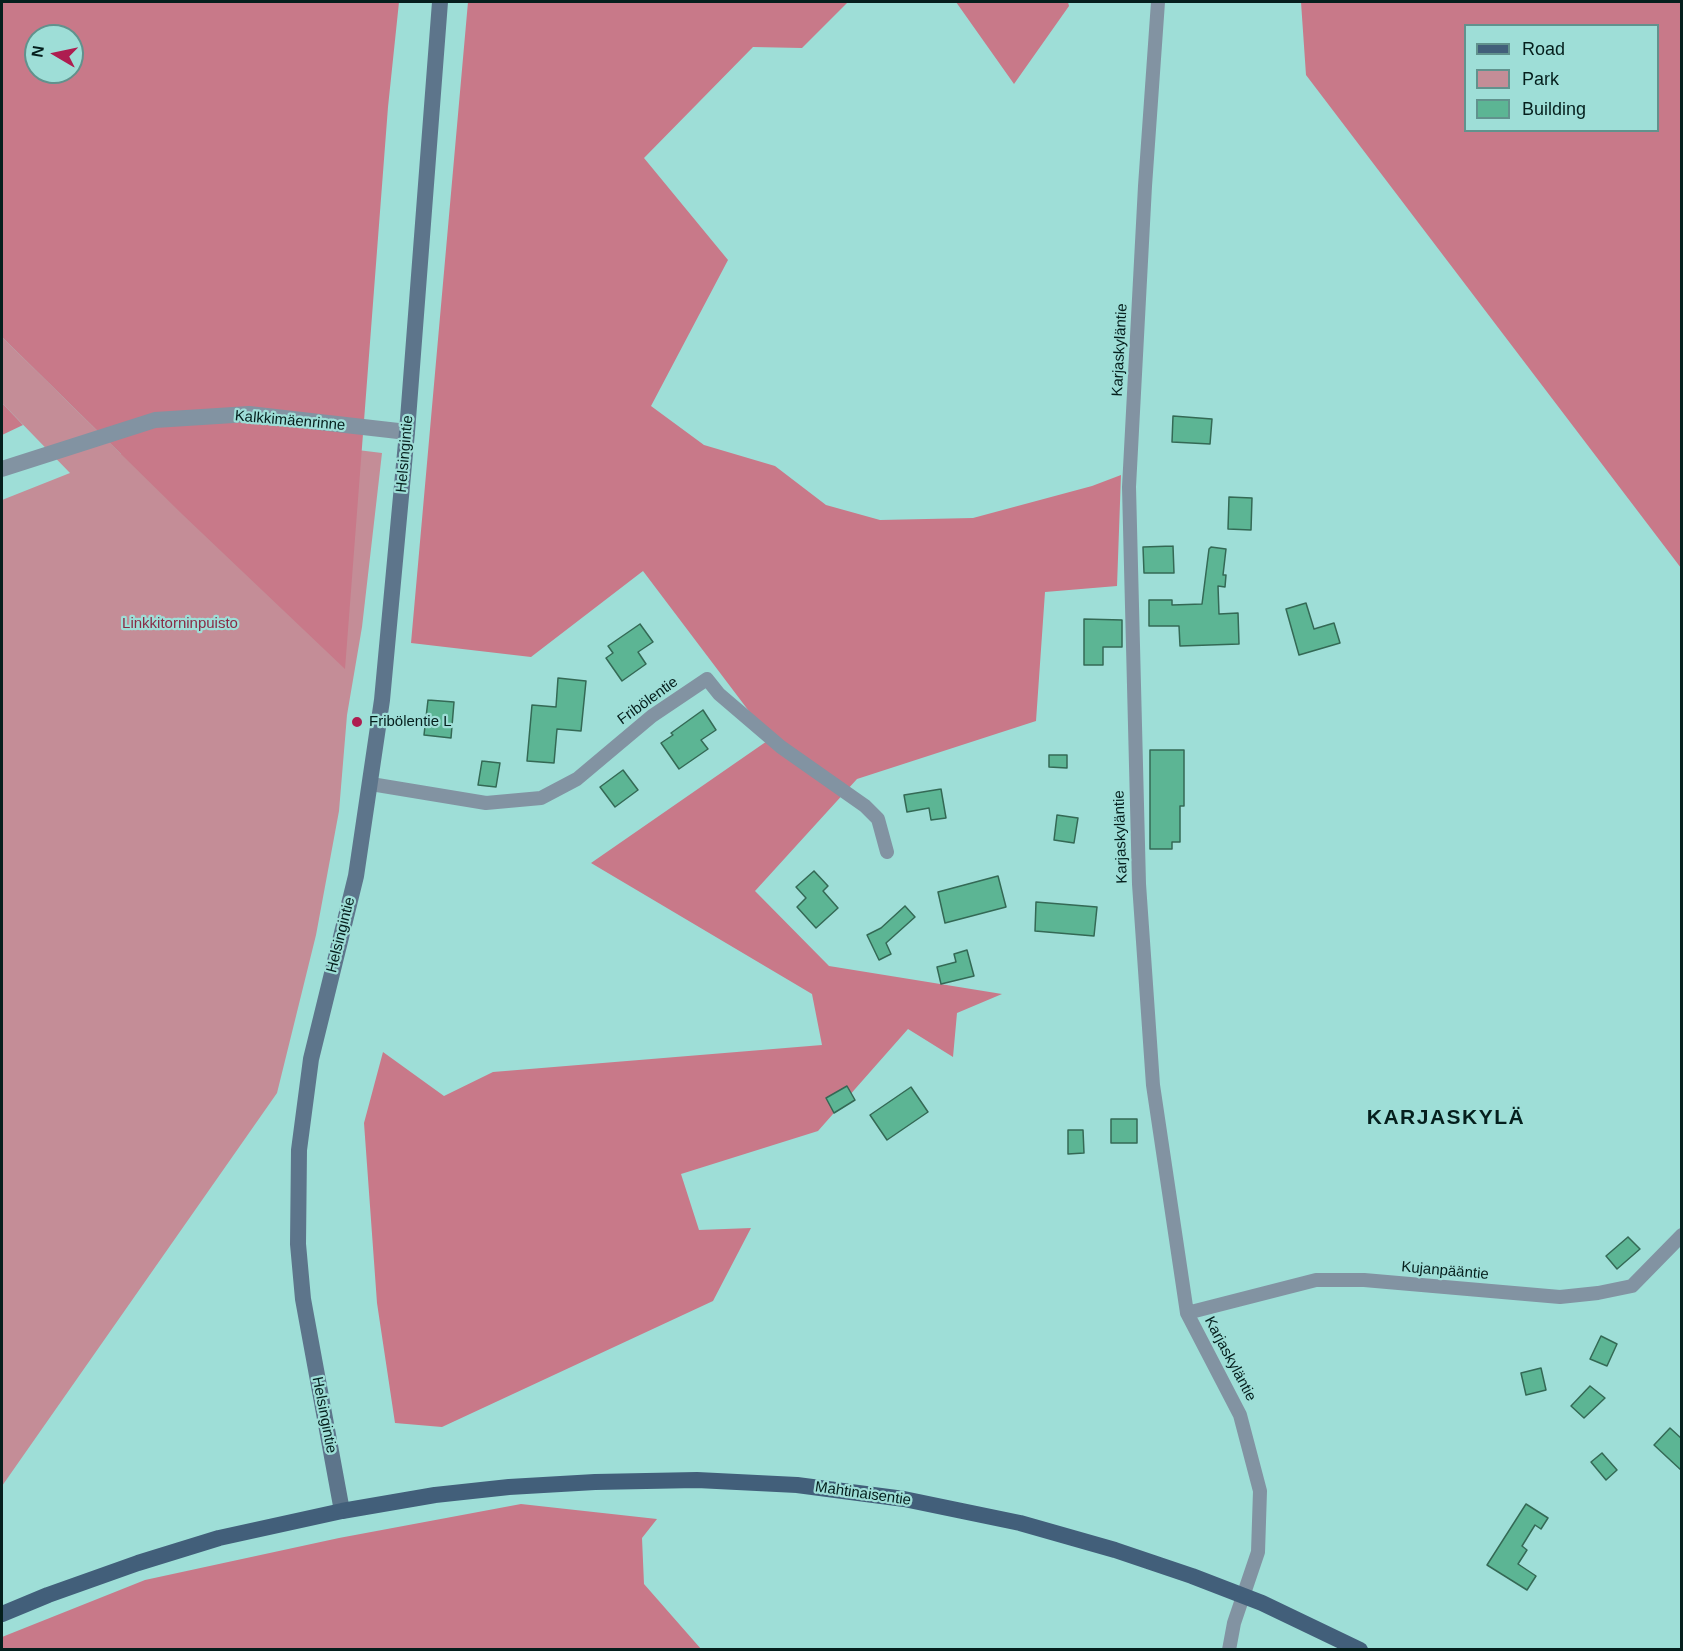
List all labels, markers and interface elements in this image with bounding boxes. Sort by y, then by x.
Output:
north arrow [24,24,84,84]
legend [1464,24,1659,132]
text: Road [1522,39,1565,59]
text: N [28,44,47,58]
text: Park [1522,69,1559,89]
text: Building [1522,99,1586,119]
street label: Karjaskyläntie [1109,303,1131,397]
street label: Kalkkimäenrinne [234,407,346,435]
street label: Helsingintie [393,415,417,493]
park label: Linkkitorninpuisto [122,615,238,633]
street label: Fribölentie [614,673,682,729]
place label: Fribölentie L [369,713,452,731]
marker: Fribölentie L [350,715,364,729]
street label: Karjaskyläntie [1110,790,1132,884]
street label: Helsingintie [323,895,359,975]
district label: KARJASKYLÄ [1367,1105,1525,1131]
street label: Kujanpääntie [1401,1258,1489,1284]
street label: Karjaskyläntie [1200,1314,1260,1404]
street label: Helsingintie [308,1375,340,1455]
street label: Mahtinaisentie [814,1478,912,1510]

